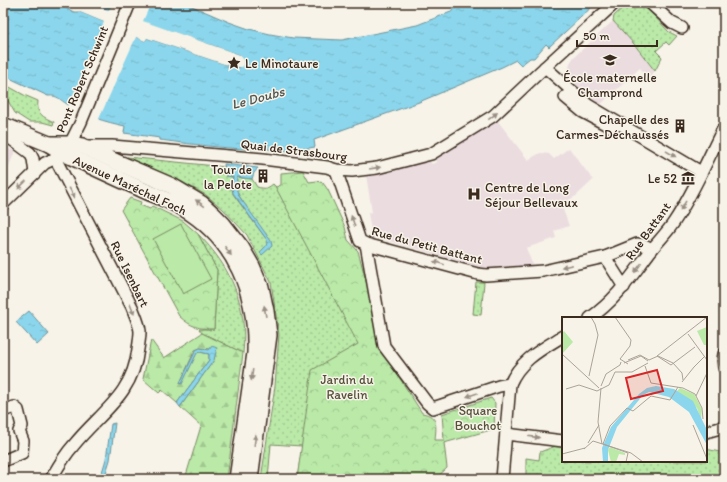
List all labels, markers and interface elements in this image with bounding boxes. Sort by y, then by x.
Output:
scale bar [577,22,657,48]
street label: Pont Robert Schwint [53,23,111,135]
text: 50 m [583,29,609,43]
school or university icon: École maternelle Champrond [602,52,618,68]
place icon: Le Minotaure [226,55,242,71]
place label: Le Minotaure [245,56,319,71]
place label: École maternelle Champrond [563,70,657,100]
water label: Le Doubs [230,83,287,113]
one-way arrow [487,112,498,120]
place label: Chapelle des Carmes-Déchaussés [556,112,669,142]
building icon: Chapelle des Carmes-Déchaussés [672,118,688,134]
street label: Quai de Strasbourg [240,136,349,164]
one-way arrow [665,150,677,157]
street label: Avenue Maréchal Foch [71,152,190,218]
place label: Tour de la Pelote [204,162,252,192]
one-way arrow [369,164,381,170]
building icon: Tour de la Pelote [255,168,271,184]
museum icon: Le 52 [680,170,696,186]
place label: Le 52 [648,171,677,186]
one-way arrow [17,180,27,190]
place label: Centre de Long Séjour Bellevaux [485,180,578,210]
hospital icon: Centre de Long Séjour Bellevaux [466,186,482,202]
one-way arrow [69,187,76,199]
one-way arrow [195,199,205,207]
street label: Rue Battant [622,199,674,263]
one-way arrow [680,200,687,212]
one-way arrow [350,214,356,226]
street label: Rue du Petit Battant [370,223,484,267]
street label: Rue Isenbart [108,239,152,310]
one-way arrow [224,246,232,256]
one-way arrow [433,260,445,266]
one-way arrow [560,263,573,269]
one-way arrow [635,263,643,273]
one-way arrow [130,303,136,315]
one-way arrow [262,305,268,318]
inset map [562,317,707,462]
one-way arrow [249,369,255,381]
park label: Jardin du Ravelin [321,372,374,402]
one-way arrow [466,392,478,398]
park label: Square Bouchot [455,403,501,433]
one-way arrow [252,434,258,446]
one-way arrow [528,434,541,441]

